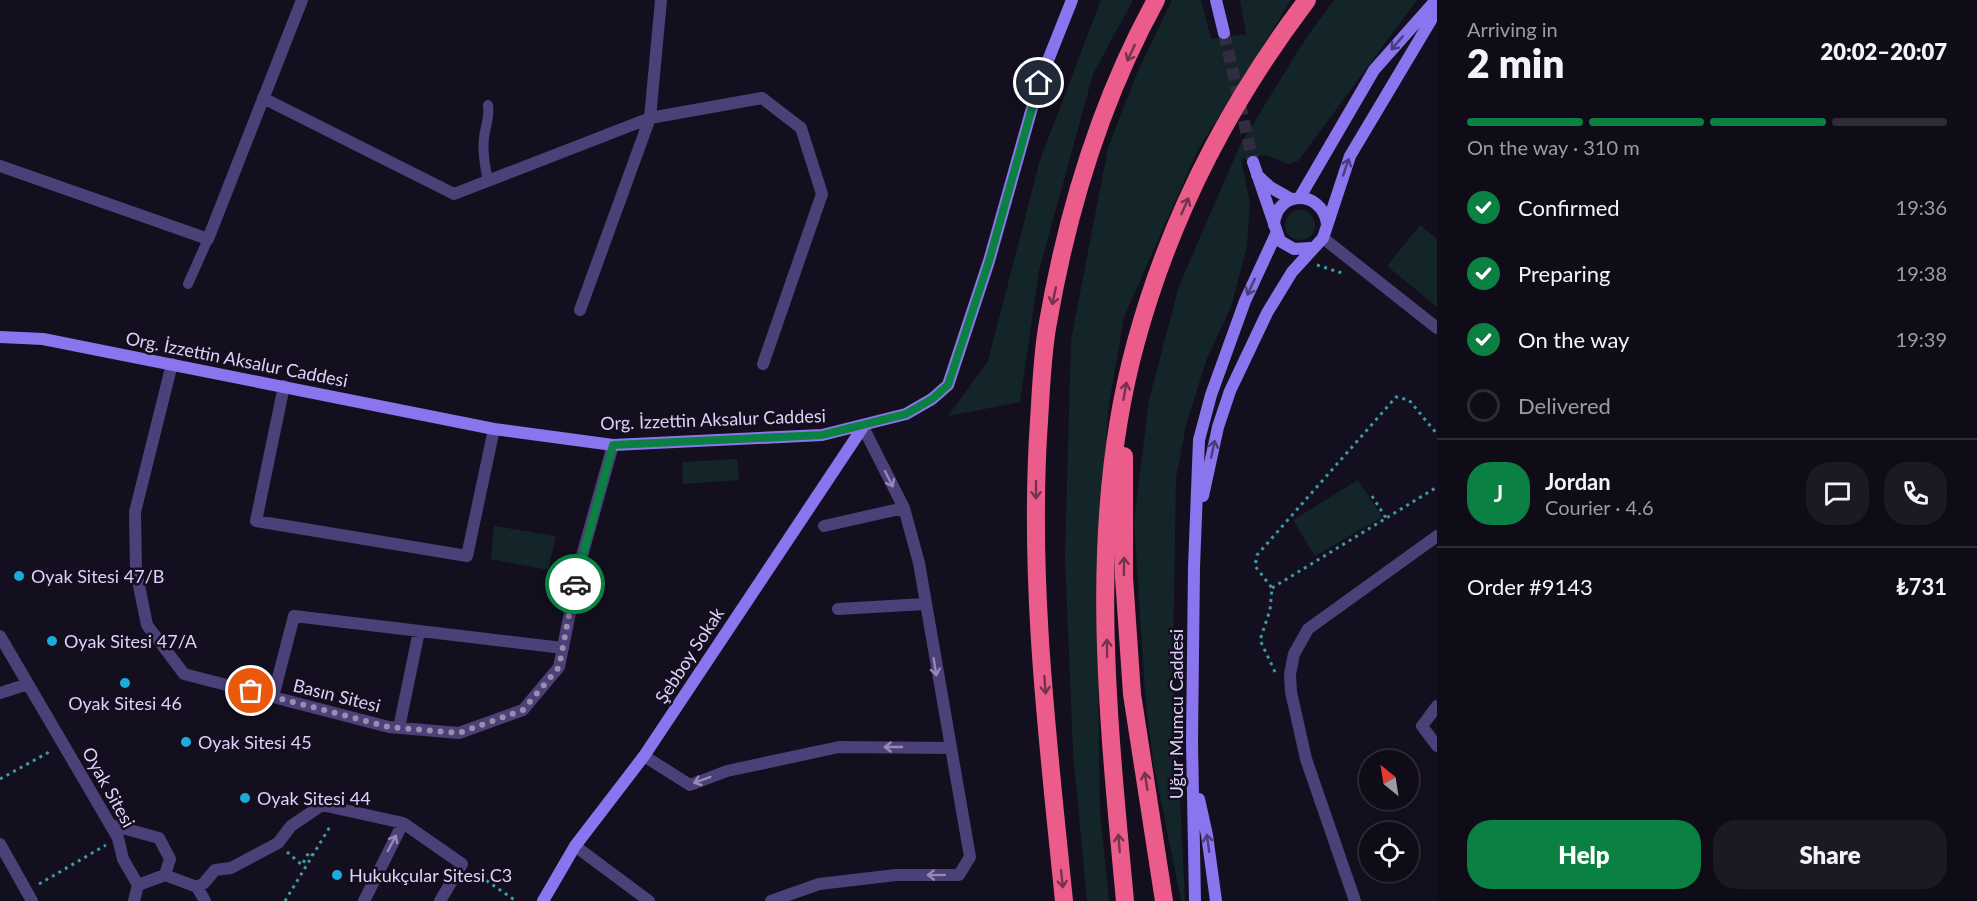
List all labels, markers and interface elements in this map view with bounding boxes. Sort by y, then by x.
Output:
text: Arriving in [1467,17,1558,41]
one-way arrow [1390,35,1404,50]
text: 20:02–20:07 [1821,38,1947,65]
text: 2 min [1467,40,1564,86]
one-way arrow [1125,43,1136,61]
pin [1013,57,1064,108]
icon: home [1022,66,1055,99]
text: On the way · 310 m [1467,135,1640,159]
one-way arrow [1341,158,1352,177]
icon: check [1467,191,1500,224]
text: Confirmed [1518,194,1620,221]
text: 19:36 [1896,195,1947,219]
one-way arrow [1179,198,1191,216]
icon: check [1467,257,1500,290]
text: Preparing [1518,260,1610,287]
text: 19:38 [1896,261,1947,285]
one-way arrow [1245,278,1256,296]
one-way arrow [1048,287,1060,306]
icon: check [1467,323,1500,356]
text: On the way [1518,326,1629,353]
street label: Org. İzzettin Aksalur Caddesi [124,327,350,391]
text: 19:39 [1896,327,1947,351]
one-way arrow [1120,382,1131,402]
text: Delivered [1518,392,1611,419]
street label: Org. İzzettin Aksalur Caddesi [600,404,826,434]
one-way arrow [1208,439,1219,459]
button: chat [1806,462,1869,525]
button: phone [1884,462,1947,525]
text: Jordan [1545,468,1611,495]
one-way arrow [884,469,896,487]
one-way arrow [1030,480,1042,500]
text: J [1494,480,1503,507]
text: Courier · 4.6 [1545,495,1654,519]
courier [545,554,605,614]
one-way arrow [1118,557,1130,577]
place label: Oyak Sitesi 47/B [31,565,164,587]
icon: car [559,568,592,601]
marker: Oyak Sitesi 47/B [12,569,26,583]
text: Order #9143 [1467,573,1593,600]
text: ₺731 [1896,573,1947,600]
street label: Şebboy Sokak [650,602,729,707]
street label: Uğur Mumcu Caddesi [1165,629,1187,799]
place label: Oyak Sitesi 47/A [64,630,198,652]
marker: Oyak Sitesi 47/A [45,634,59,648]
one-way arrow [1101,639,1112,659]
one-way arrow [930,657,941,676]
pin [225,665,276,716]
icon: bag [234,674,267,707]
street label: Basın Sitesi [291,674,383,716]
one-way arrow [1040,674,1051,694]
marker: Oyak Sitesi 46 [118,676,132,690]
place label: Oyak Sitesi 46 [68,692,182,714]
place label: Oyak Sitesi 45 [198,731,312,753]
marker: Oyak Sitesi 45 [179,735,193,749]
one-way arrow [883,741,903,753]
street label: Oyak Sitesi [78,743,140,831]
north arrow [1359,750,1419,810]
map controls [1359,750,1419,882]
one-way arrow [1141,771,1152,791]
one-way arrow [693,776,712,787]
place label: Oyak Sitesi 44 [257,787,371,809]
marker: Oyak Sitesi 44 [238,791,252,805]
button: Help [1467,820,1701,889]
button: Share [1713,820,1947,889]
button: locate [1359,822,1419,882]
one-way arrow [1113,833,1124,853]
one-way arrow [387,834,399,852]
one-way arrow [1203,834,1214,853]
place label: Hukukçular Sitesi C3 [349,864,512,886]
marker: Hukukçular Sitesi C3 [330,868,344,882]
one-way arrow [926,869,946,881]
one-way arrow [1057,869,1068,888]

